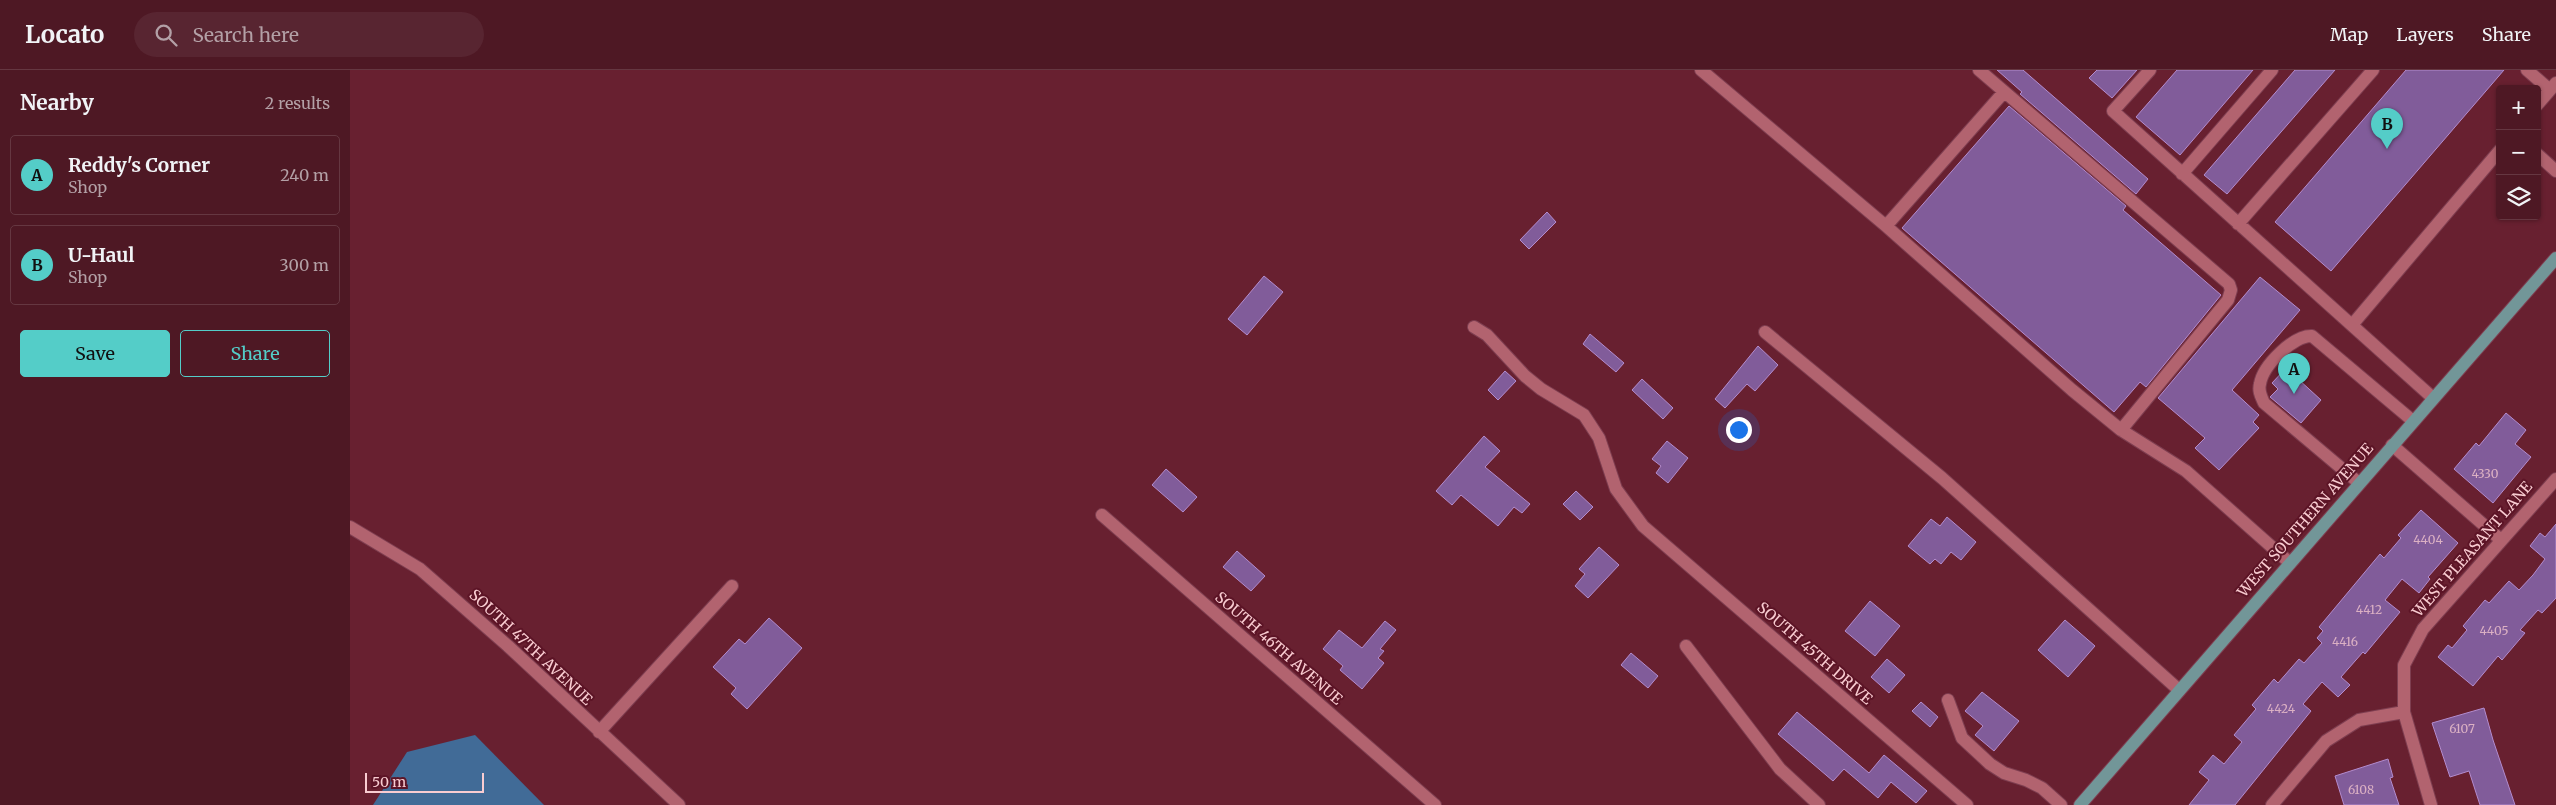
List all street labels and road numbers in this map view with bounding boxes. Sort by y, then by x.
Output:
street label: WEST SOUTHERN AVENUE [2232,439,2377,602]
street label: WEST PLEASANT LANE [2407,477,2536,621]
street label: SOUTH 47TH AVENUE [465,585,597,709]
street label: SOUTH 46TH AVENUE [1211,588,1347,709]
street label: SOUTH 45TH DRIVE [1753,598,1877,709]

